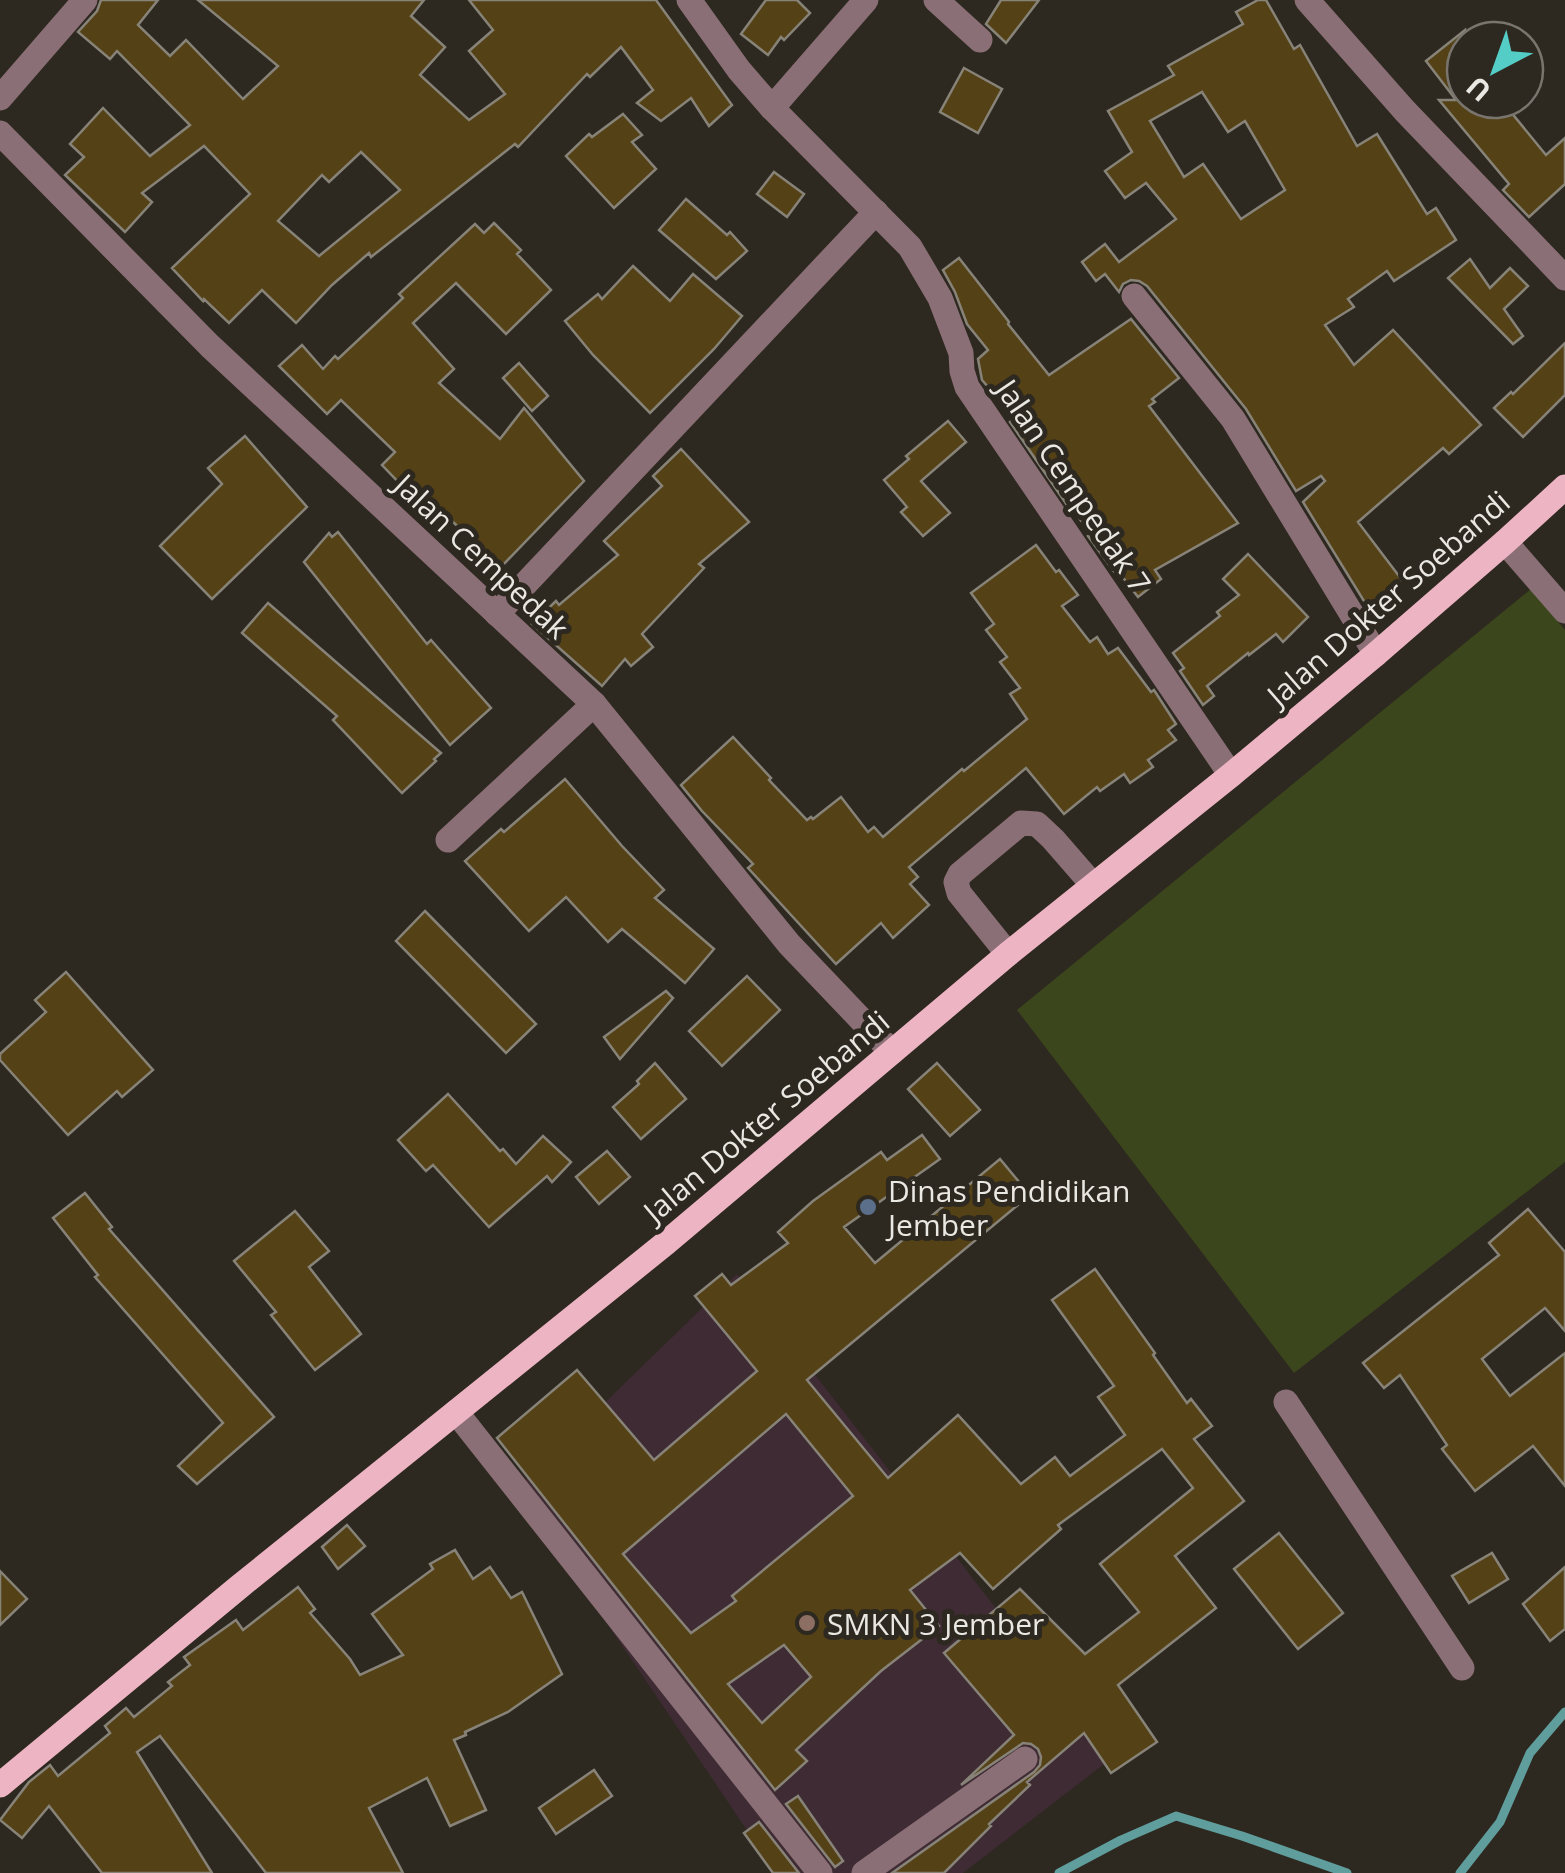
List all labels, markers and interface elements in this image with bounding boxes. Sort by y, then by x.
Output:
north arrow [1445,20,1545,120]
text: U [1457,68,1498,111]
street label: Jalan Cempedak 7 [986,369,1161,601]
street label: Jalan Cempedak [384,462,578,648]
street label: Jalan Dokter Soebandi [1256,481,1518,717]
street label: Jalan Dokter Soebandi [632,1001,898,1233]
place label: Dinas Pendidikan Jember [885,1170,1130,1245]
marker: Dinas Pendidikan Jember [857,1196,879,1218]
place label: SMKN 3 Jember [827,1603,1044,1644]
marker: SMKN 3 Jember [796,1612,818,1634]

